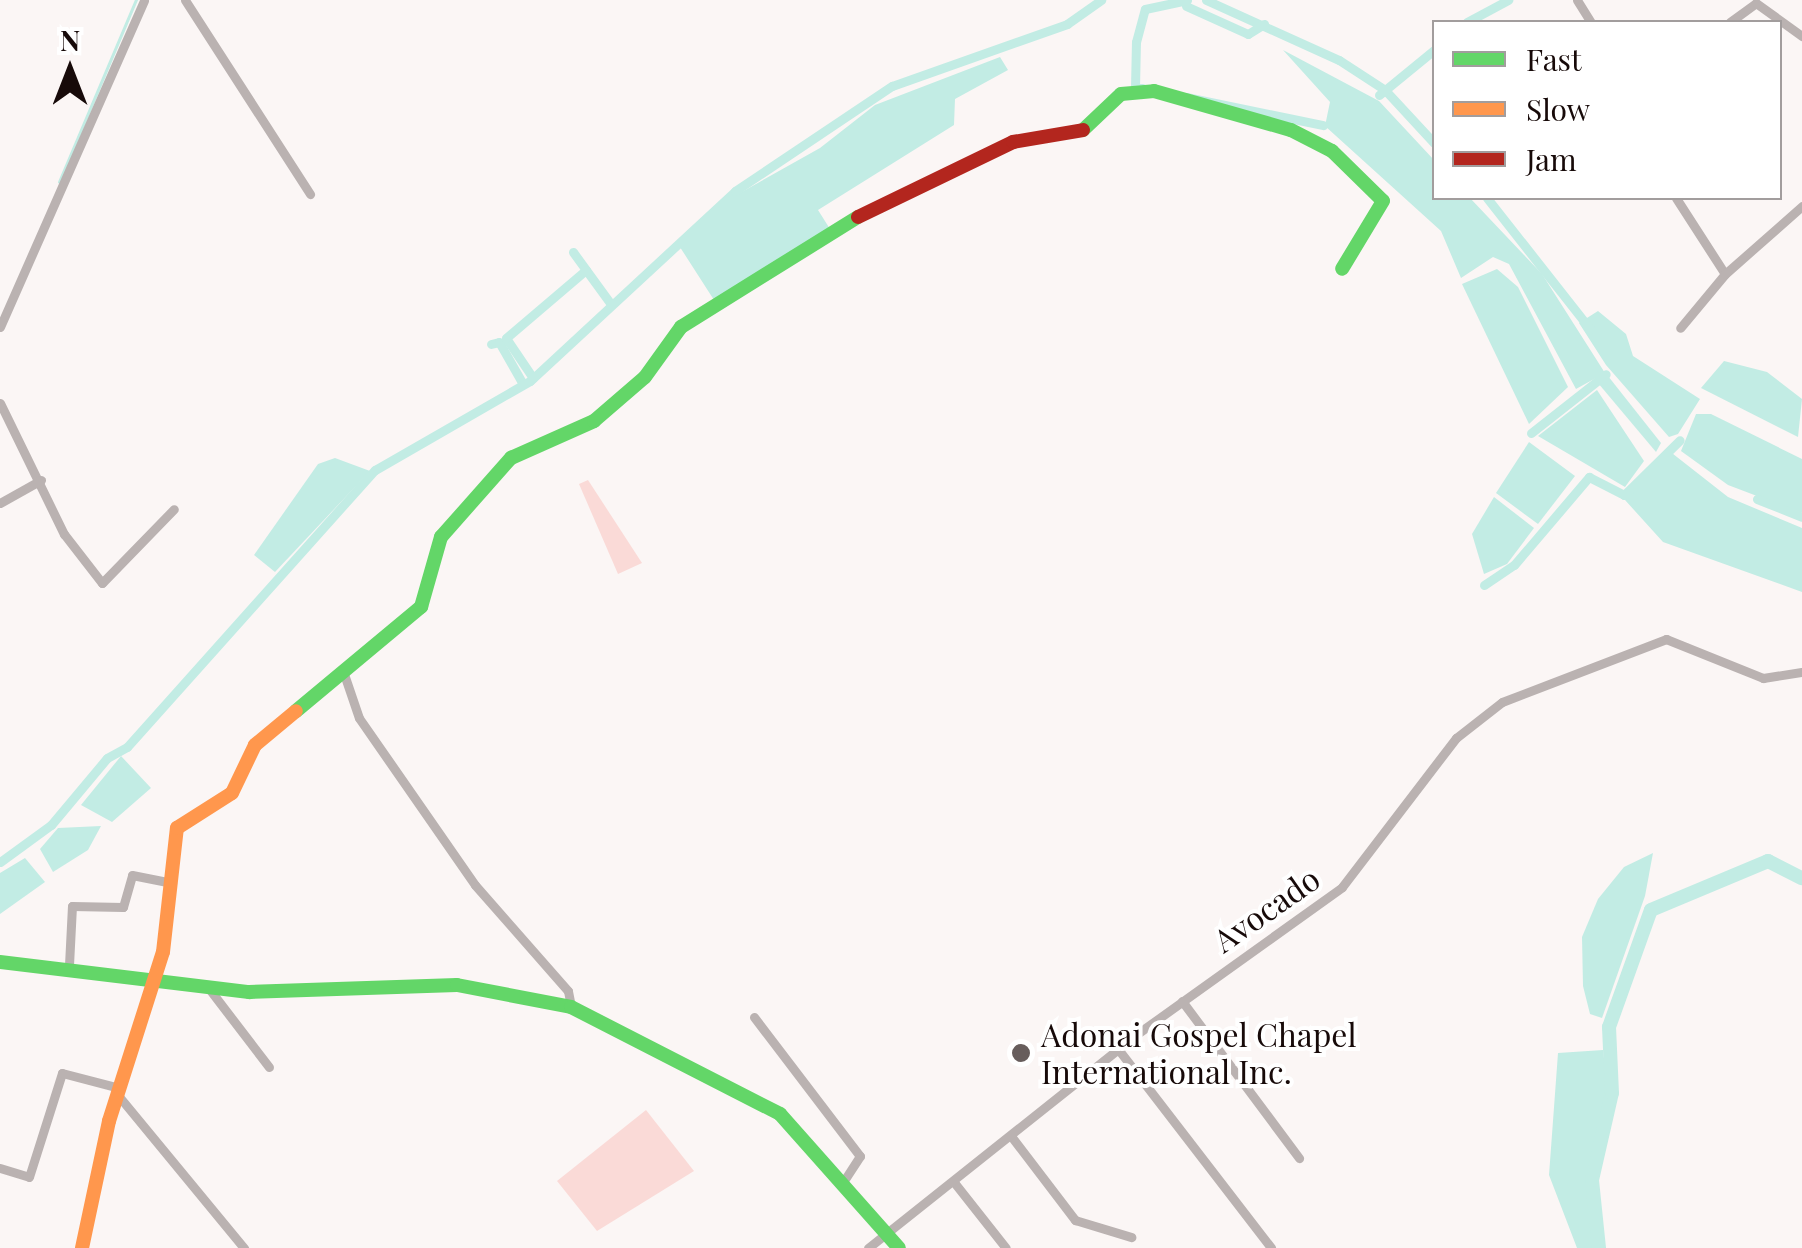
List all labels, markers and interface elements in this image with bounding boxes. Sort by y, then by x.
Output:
north arrow [20,20,120,120]
legend [1432,20,1782,200]
text: N [60,21,80,58]
text: Fast [1526,39,1582,79]
text: Slow [1526,89,1590,129]
text: Jam [1526,139,1577,179]
street label: Avocado [1206,859,1326,959]
place label: Adonai Gospel Chapel International Inc. [1041,1016,1357,1091]
marker: Adonai Gospel Chapel International Inc. [1010,1042,1032,1064]

